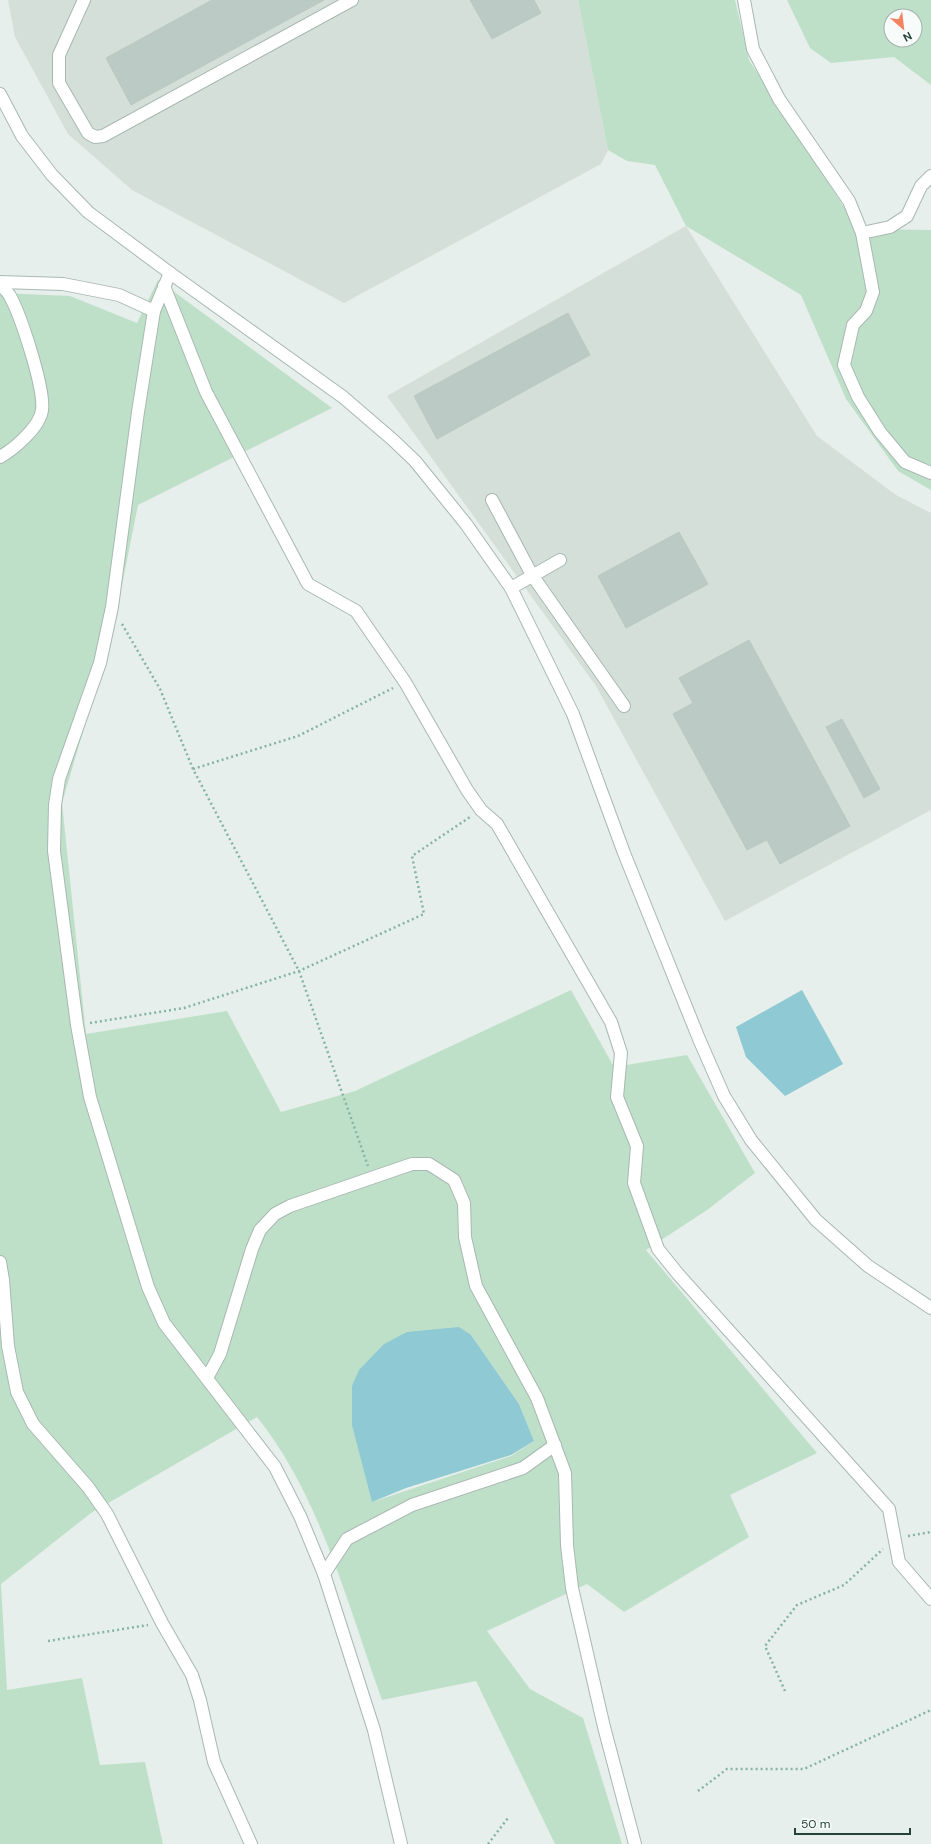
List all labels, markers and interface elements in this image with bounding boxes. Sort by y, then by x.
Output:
north arrow [883,8,923,48]
text: N [901,29,915,45]
scale bar [795,1810,910,1836]
text: 50 m [801,1816,830,1832]

